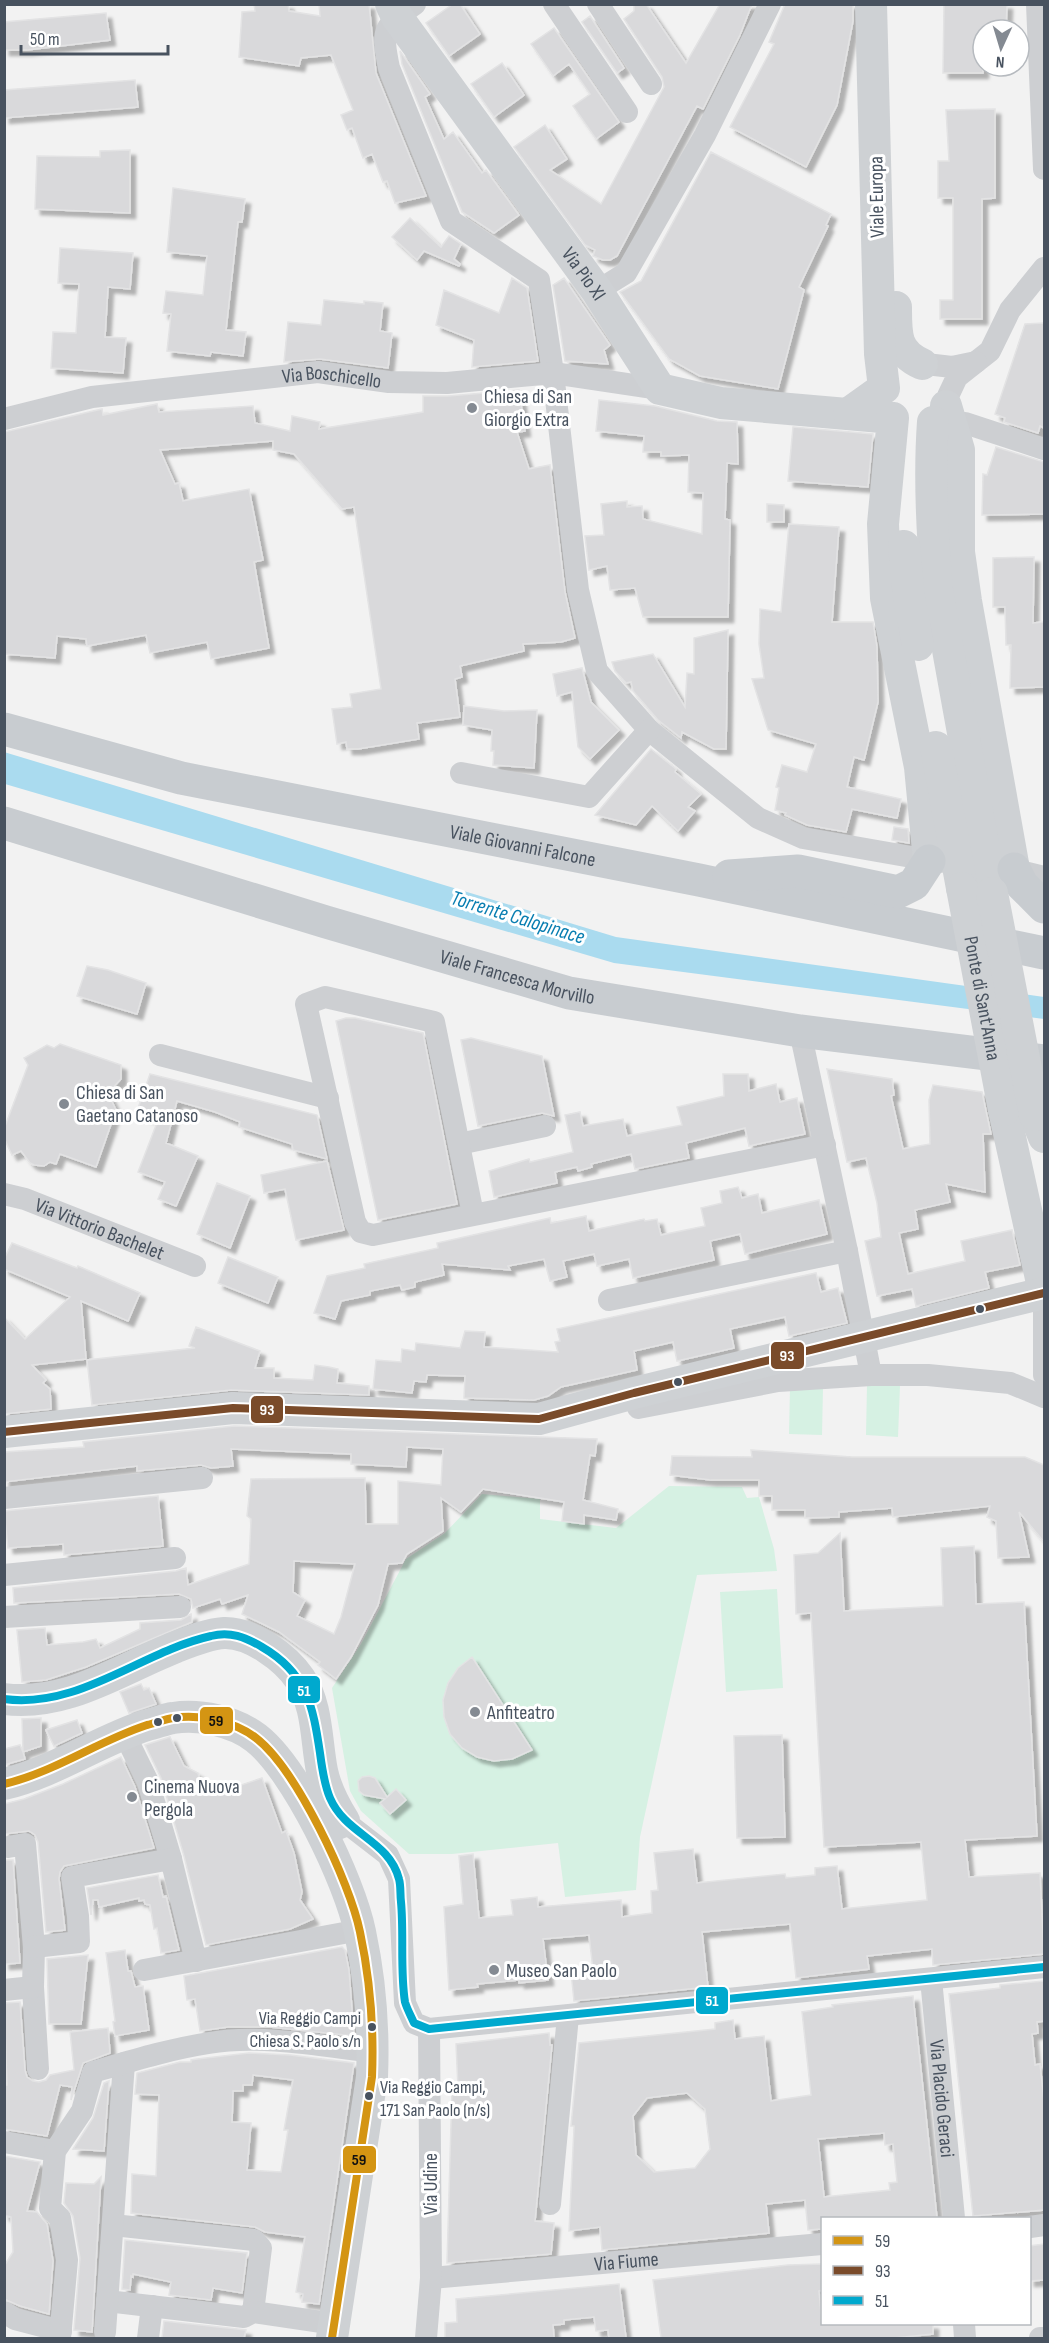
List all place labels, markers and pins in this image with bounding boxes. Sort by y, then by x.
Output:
place label: Chiesa di San Giorgio Extra [484,385,572,432]
marker: Chiesa di San Giorgio Extra [465,401,479,415]
place label: Chiesa di San Gaetano Catanoso [76,1081,198,1128]
marker: Chiesa di San Gaetano Catanoso [57,1097,71,1111]
unlabelled marker [974,1303,986,1315]
unlabelled marker [672,1376,684,1388]
place label: Anfiteatro [486,1701,555,1725]
marker: Anfiteatro [468,1705,482,1719]
unlabelled marker [171,1712,183,1724]
unlabelled marker [152,1716,164,1728]
place label: Cinema Nuova Pergola [144,1775,240,1822]
marker: Cinema Nuova Pergola [125,1790,139,1804]
place label: Museo San Paolo [506,1959,617,1983]
marker: Museo San Paolo [487,1963,501,1977]
place label: Via Reggio Campi Chiesa S. Paolo s/n [249,2008,361,2052]
marker: Via Reggio Campi Chiesa S. Paolo s/n [366,2021,378,2033]
place label: Via Reggio Campi, 171 San Paolo (n/s) [380,2077,490,2121]
marker: Via Reggio Campi, 171 San Paolo (n/s) [363,2090,375,2102]

